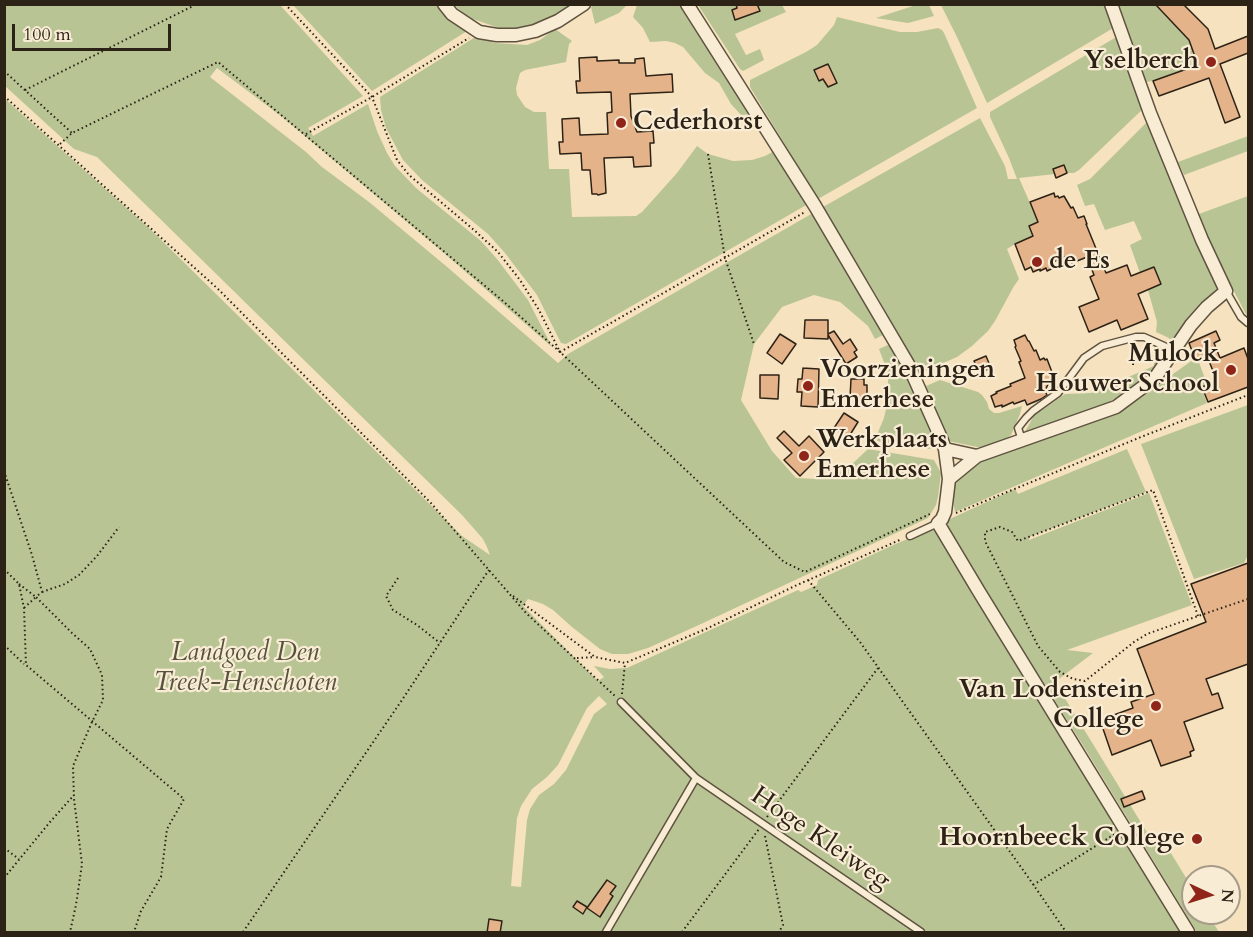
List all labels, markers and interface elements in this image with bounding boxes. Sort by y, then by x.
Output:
scale bar [15,12,174,50]
text: 100 m [23,22,71,47]
place label: Yselberch [1083,46,1199,78]
marker: Yselberch [1204,55,1218,69]
place label: Cederhorst [633,107,762,139]
marker: Cederhorst [614,116,628,130]
place label: de Es [1049,246,1110,278]
marker: de Es [1030,255,1044,269]
place label: Mulock Houwer School [1036,339,1219,400]
place label: Voorzieningen Emerhese [820,355,995,416]
marker: Mulock Houwer School [1224,363,1238,377]
marker: Voorzieningen Emerhese [801,379,815,393]
place label: Werkplaats Emerhese [816,425,947,486]
marker: Werkplaats Emerhese [797,449,811,463]
park label: Landgoed Den Treek-Henschoten [153,638,337,700]
place label: Van Lodenstein College [959,675,1144,736]
marker: Van Lodenstein College [1149,699,1163,713]
street label: Hoge Kleiweg [744,781,896,897]
place label: Hoornbeeck College [939,823,1185,855]
marker: Hoornbeeck College [1190,832,1204,846]
north arrow [1181,865,1241,925]
text: N [1216,888,1238,904]

